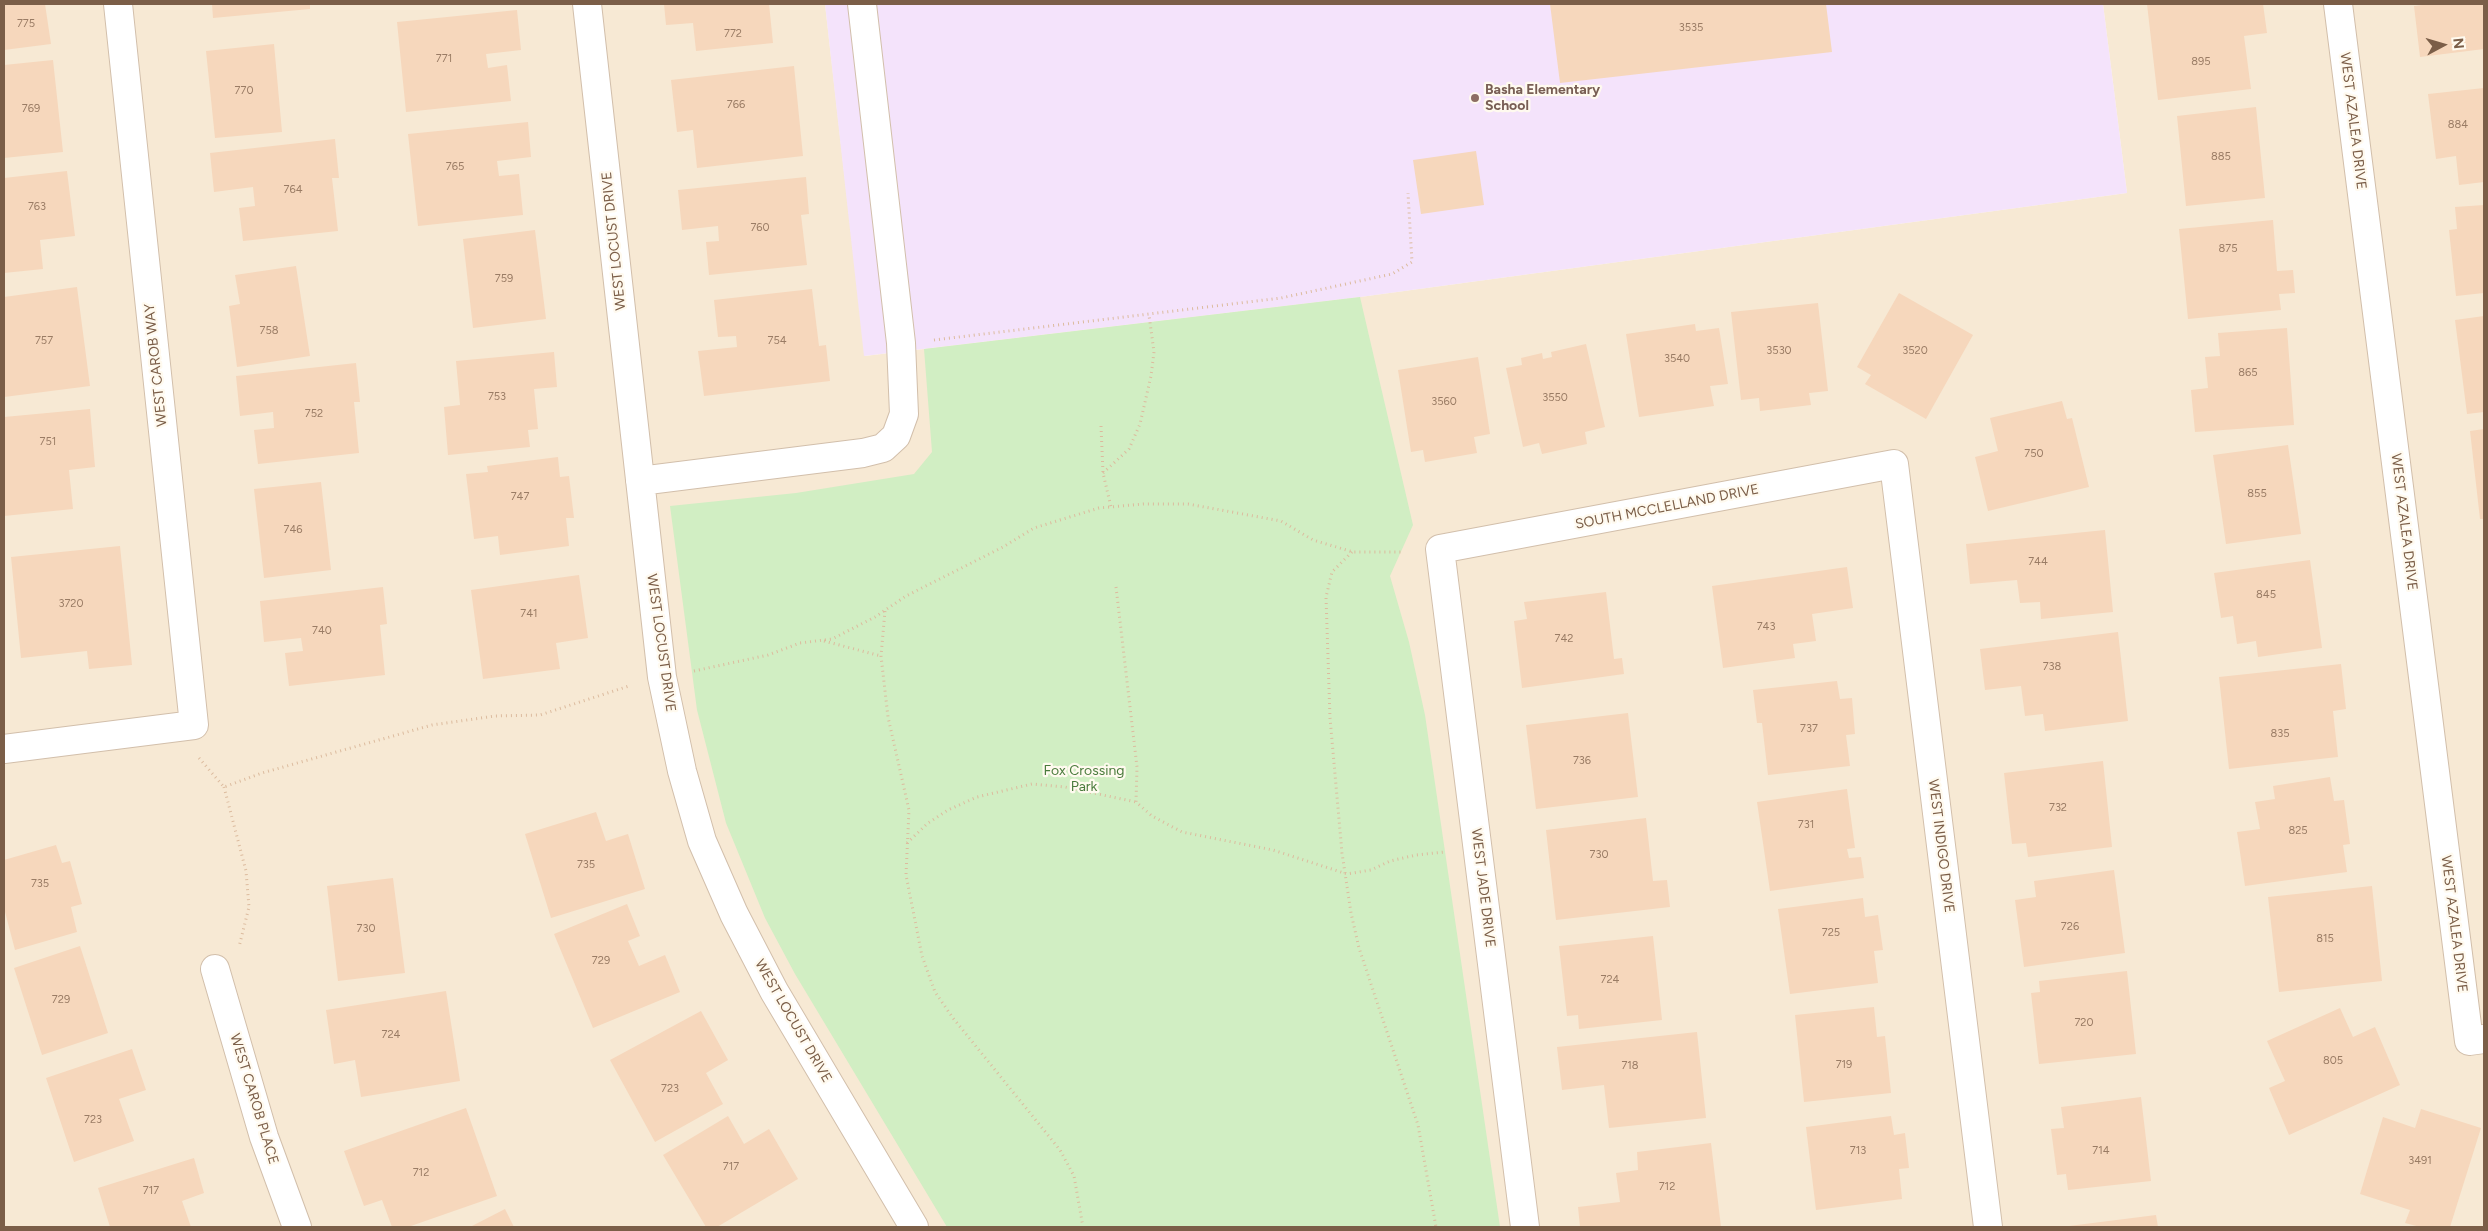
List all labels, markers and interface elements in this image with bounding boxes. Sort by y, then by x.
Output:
house number: 775 [17,17,35,31]
north arrow [2418,20,2468,70]
house number: 3535 [1679,21,1703,35]
house number: 772 [724,27,742,41]
text: N [2449,37,2467,50]
street label: WEST AZALEA DRIVE [2336,51,2370,191]
house number: 771 [436,52,452,66]
house number: 895 [2191,55,2211,69]
place label: Basha Elementary School [1485,82,1600,114]
house number: 770 [235,84,253,98]
marker: Basha Elementary School [1469,92,1481,104]
house number: 766 [727,98,745,112]
house number: 769 [22,102,40,116]
house number: 884 [2448,118,2468,132]
house number: 885 [2211,150,2231,164]
house number: 765 [446,160,464,174]
street label: WEST LOCUST DRIVE [598,171,630,311]
house number: 764 [284,183,302,197]
house number: 763 [28,200,46,214]
house number: 760 [750,221,770,235]
house number: 875 [2219,242,2237,256]
house number: 759 [495,272,513,286]
street label: WEST CAROB WAY [141,303,171,427]
house number: 758 [260,324,278,338]
house number: 757 [35,334,53,348]
house number: 754 [767,334,787,348]
house number: 3530 [1766,344,1792,358]
house number: 3520 [1902,344,1928,358]
house number: 3540 [1664,352,1690,366]
house number: 865 [2238,366,2258,380]
house number: 753 [488,390,506,404]
house number: 3550 [1542,391,1568,405]
house number: 3560 [1431,395,1457,409]
house number: 752 [305,407,323,421]
house number: 751 [40,435,56,449]
house number: 750 [2024,447,2044,461]
street label: WEST AZALEA DRIVE [2387,452,2421,592]
street label: SOUTH MCCLELLAND DRIVE [1574,481,1760,533]
house number: 855 [2247,487,2267,501]
house number: 747 [511,490,529,504]
house number: 746 [284,523,302,537]
house number: 744 [2028,555,2048,569]
street label: WEST LOCUST DRIVE [643,573,679,713]
house number: 845 [2256,588,2276,602]
house number: 3720 [58,597,84,611]
house number: 741 [520,607,538,621]
house number: 743 [1757,620,1775,634]
house number: 740 [312,624,332,638]
house number: 742 [1555,632,1573,646]
house number: 738 [2043,660,2061,674]
house number: 737 [1800,722,1818,736]
house number: 835 [2270,727,2290,741]
house number: 736 [1573,754,1591,768]
park label: Fox Crossing Park [1044,763,1124,796]
street label: WEST INDIGO DRIVE [1924,778,1958,914]
house number: 732 [2049,801,2067,815]
house number: 731 [1798,818,1814,832]
house number: 825 [2288,824,2308,838]
street label: WEST JADE DRIVE [1467,828,1499,948]
house number: 730 [1590,848,1608,862]
street label: WEST AZALEA DRIVE [2437,854,2471,994]
house number: 735 [577,858,595,872]
house number: 735 [31,877,49,891]
house number: 726 [2061,920,2079,934]
house number: 730 [357,922,375,936]
house number: 725 [1822,926,1840,940]
house number: 815 [2316,932,2334,946]
house number: 729 [592,954,610,968]
street label: WEST LOCUST DRIVE [751,956,835,1086]
house number: 724 [1601,973,1619,987]
house number: 729 [52,993,70,1007]
house number: 720 [2074,1016,2094,1030]
house number: 724 [382,1028,400,1042]
street label: WEST CAROB PLACE [226,1032,282,1166]
house number: 805 [2323,1054,2343,1068]
house number: 719 [1836,1058,1852,1072]
house number: 718 [1621,1059,1639,1073]
house number: 723 [661,1082,679,1096]
house number: 723 [84,1113,102,1127]
house number: 713 [1850,1144,1866,1158]
house number: 714 [2092,1144,2110,1158]
house number: 3491 [2408,1154,2432,1168]
house number: 717 [723,1160,739,1174]
house number: 712 [413,1166,429,1180]
house number: 712 [1659,1180,1675,1194]
house number: 717 [143,1184,159,1198]

